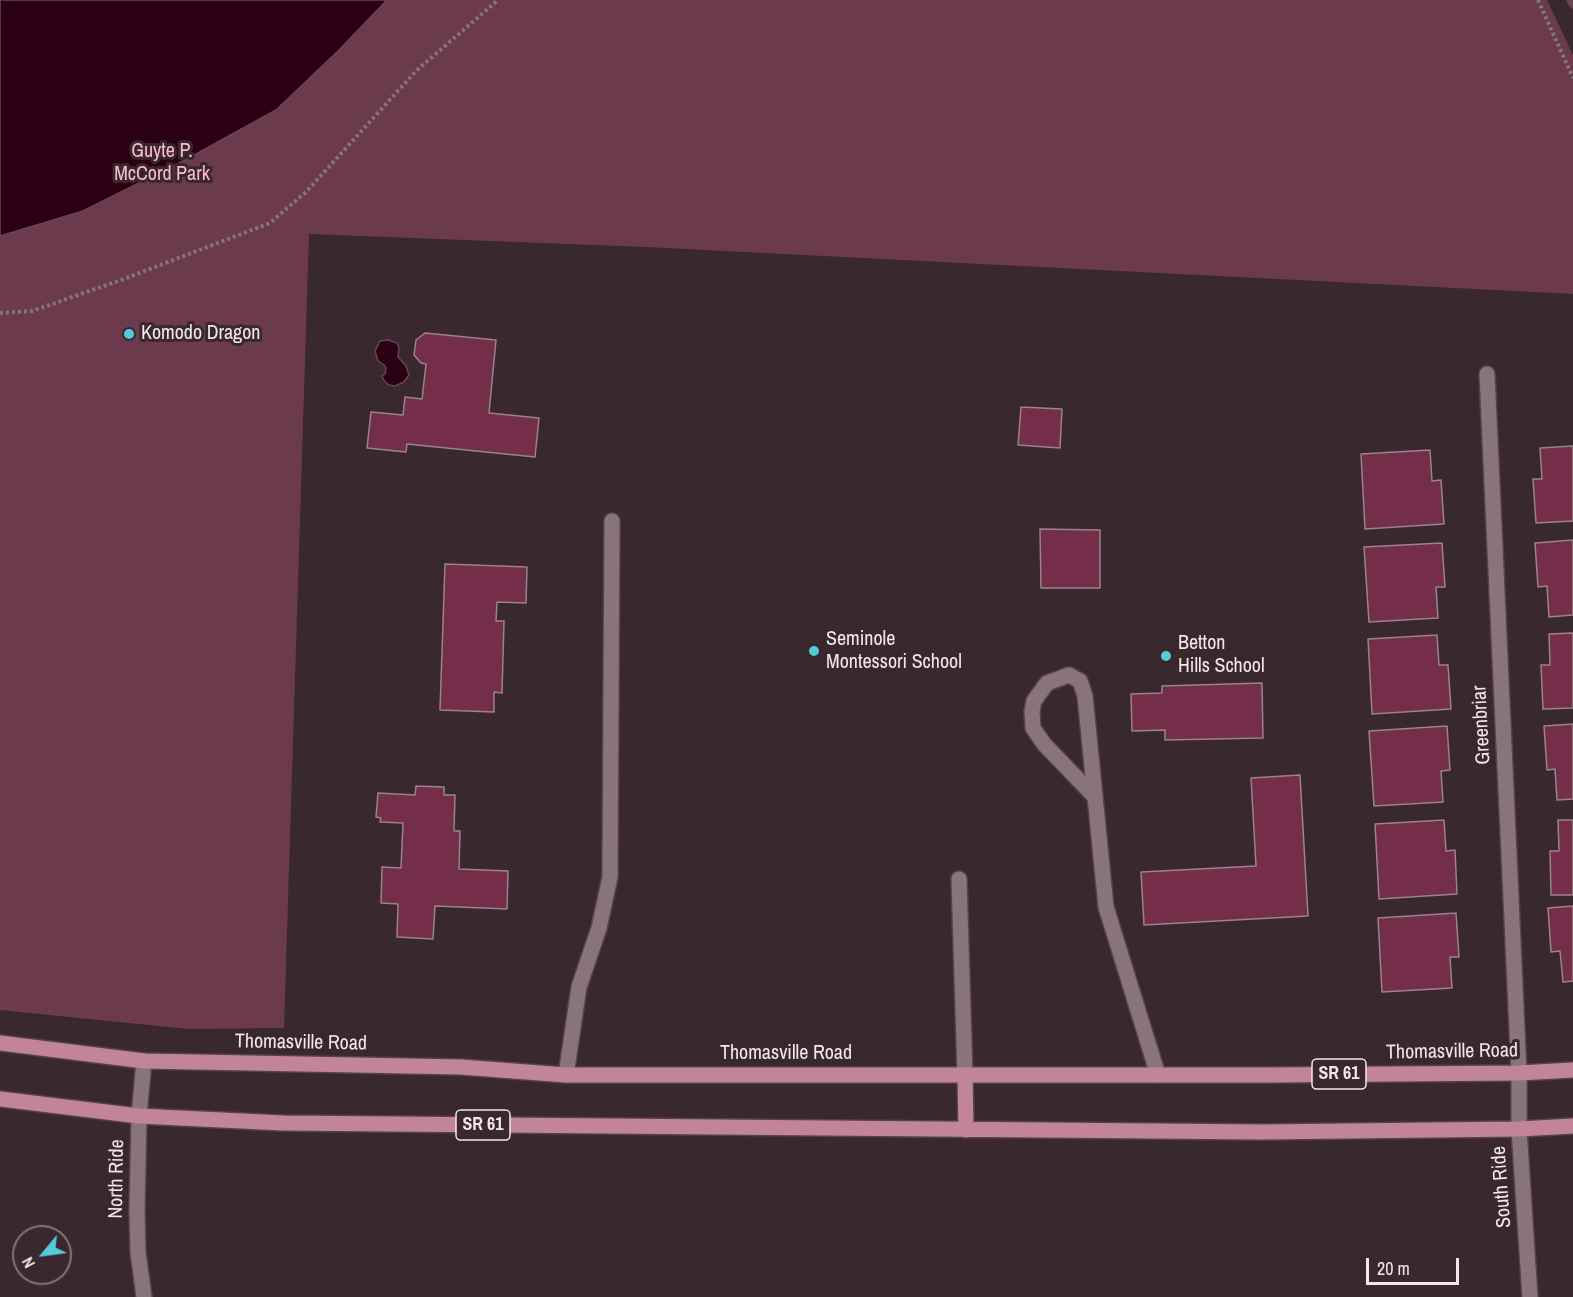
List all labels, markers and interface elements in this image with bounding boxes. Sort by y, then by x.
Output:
park label: Guyte P. McCord Park [114,140,210,187]
place label: Komodo Dragon [141,322,260,346]
marker: Komodo Dragon [122,327,136,341]
place label: Seminole Montessori School [826,628,962,675]
place label: Betton Hills School [1178,632,1265,679]
marker: Seminole Montessori School [807,644,821,658]
marker: Betton Hills School [1159,649,1173,663]
street label: Greenbriar [1468,685,1496,765]
street label: Thomasville Road [235,1030,367,1056]
street label: Thomasville Road [1386,1039,1518,1065]
street label: Thomasville Road [720,1042,852,1066]
road number: SR 61 [1312,1059,1366,1089]
road number: SR 61 [456,1110,510,1140]
street label: North Ride [104,1139,130,1219]
street label: South Ride [1487,1145,1517,1229]
north arrow [12,1225,72,1285]
scale bar [1369,1246,1462,1284]
text: N [16,1253,40,1272]
text: 20 m [1377,1256,1410,1281]

